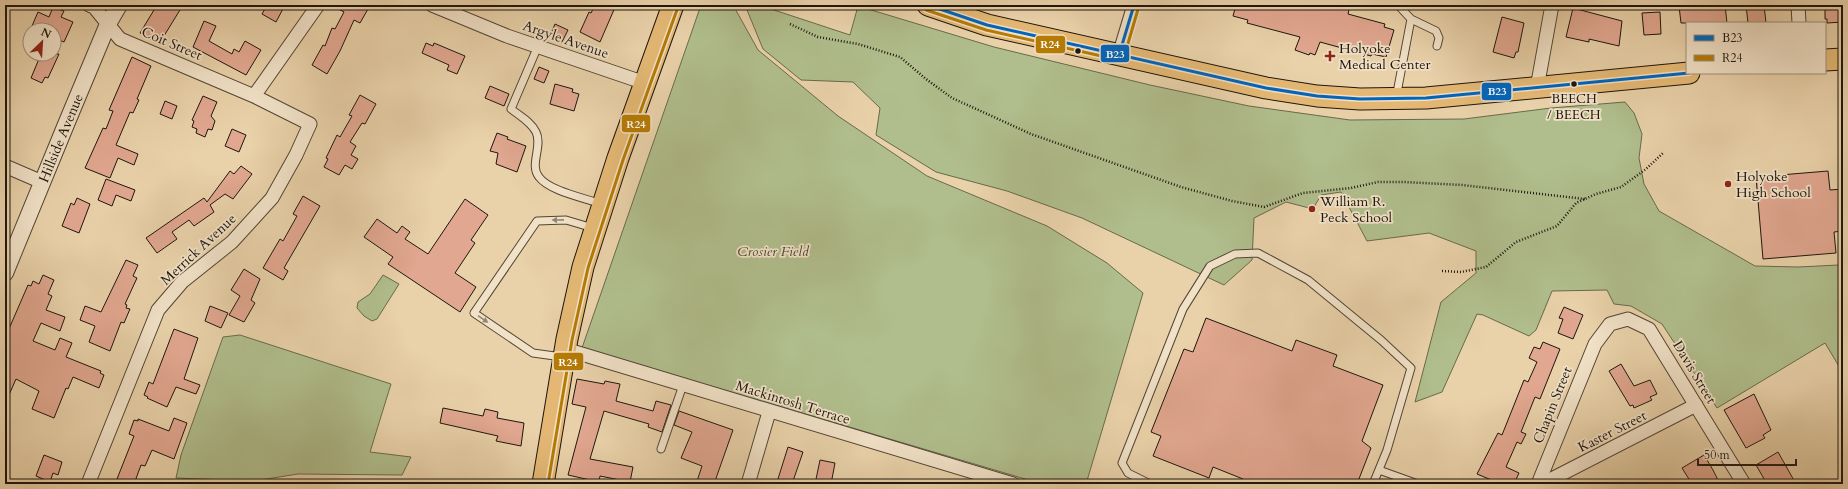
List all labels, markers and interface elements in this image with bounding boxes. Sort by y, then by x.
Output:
street label: Argyle Avenue [520,16,611,63]
north arrow [22,22,62,62]
street label: Coit Street [139,22,206,65]
legend [1686,22,1826,74]
text: N [39,25,54,42]
text: B23 [1722,30,1742,46]
line badge: R24 [1035,35,1066,54]
text: R24 [1040,37,1060,52]
place label: Holyoke Medical Center [1339,39,1431,74]
line badge: B23 [1100,44,1130,63]
unlabelled marker [1073,46,1083,56]
text: B23 [1105,47,1125,62]
marker: Holyoke Medical Center [1324,50,1336,62]
text: R24 [1722,50,1743,66]
marker: BEECH / BEECH [1569,79,1579,89]
line badge: B23 [1481,82,1512,101]
text: B23 [1487,84,1507,99]
place label: BEECH / BEECH [1547,90,1601,124]
street label: Hillside Avenue [34,91,88,185]
line badge: R24 [621,114,651,133]
text: R24 [626,117,646,132]
place label: Holyoke High School [1736,167,1811,202]
marker: Holyoke High School [1723,179,1733,189]
place label: William R. Peck School [1319,192,1392,227]
marker: William R. Peck School [1307,204,1317,214]
street label: Merrick Avenue [156,209,240,289]
one-way arrow [552,217,564,224]
park label: Crosier Field [737,242,810,261]
one-way arrow [478,315,489,323]
street label: Davis Street [1668,337,1721,408]
line badge: R24 [553,352,584,371]
text: R24 [558,355,578,370]
street label: Chapin Street [1528,363,1577,446]
street label: Mackintosh Terrace [733,376,852,429]
street label: Kaster Street [1575,406,1650,457]
scale bar [1698,441,1796,467]
text: 50 m [1704,447,1731,463]

